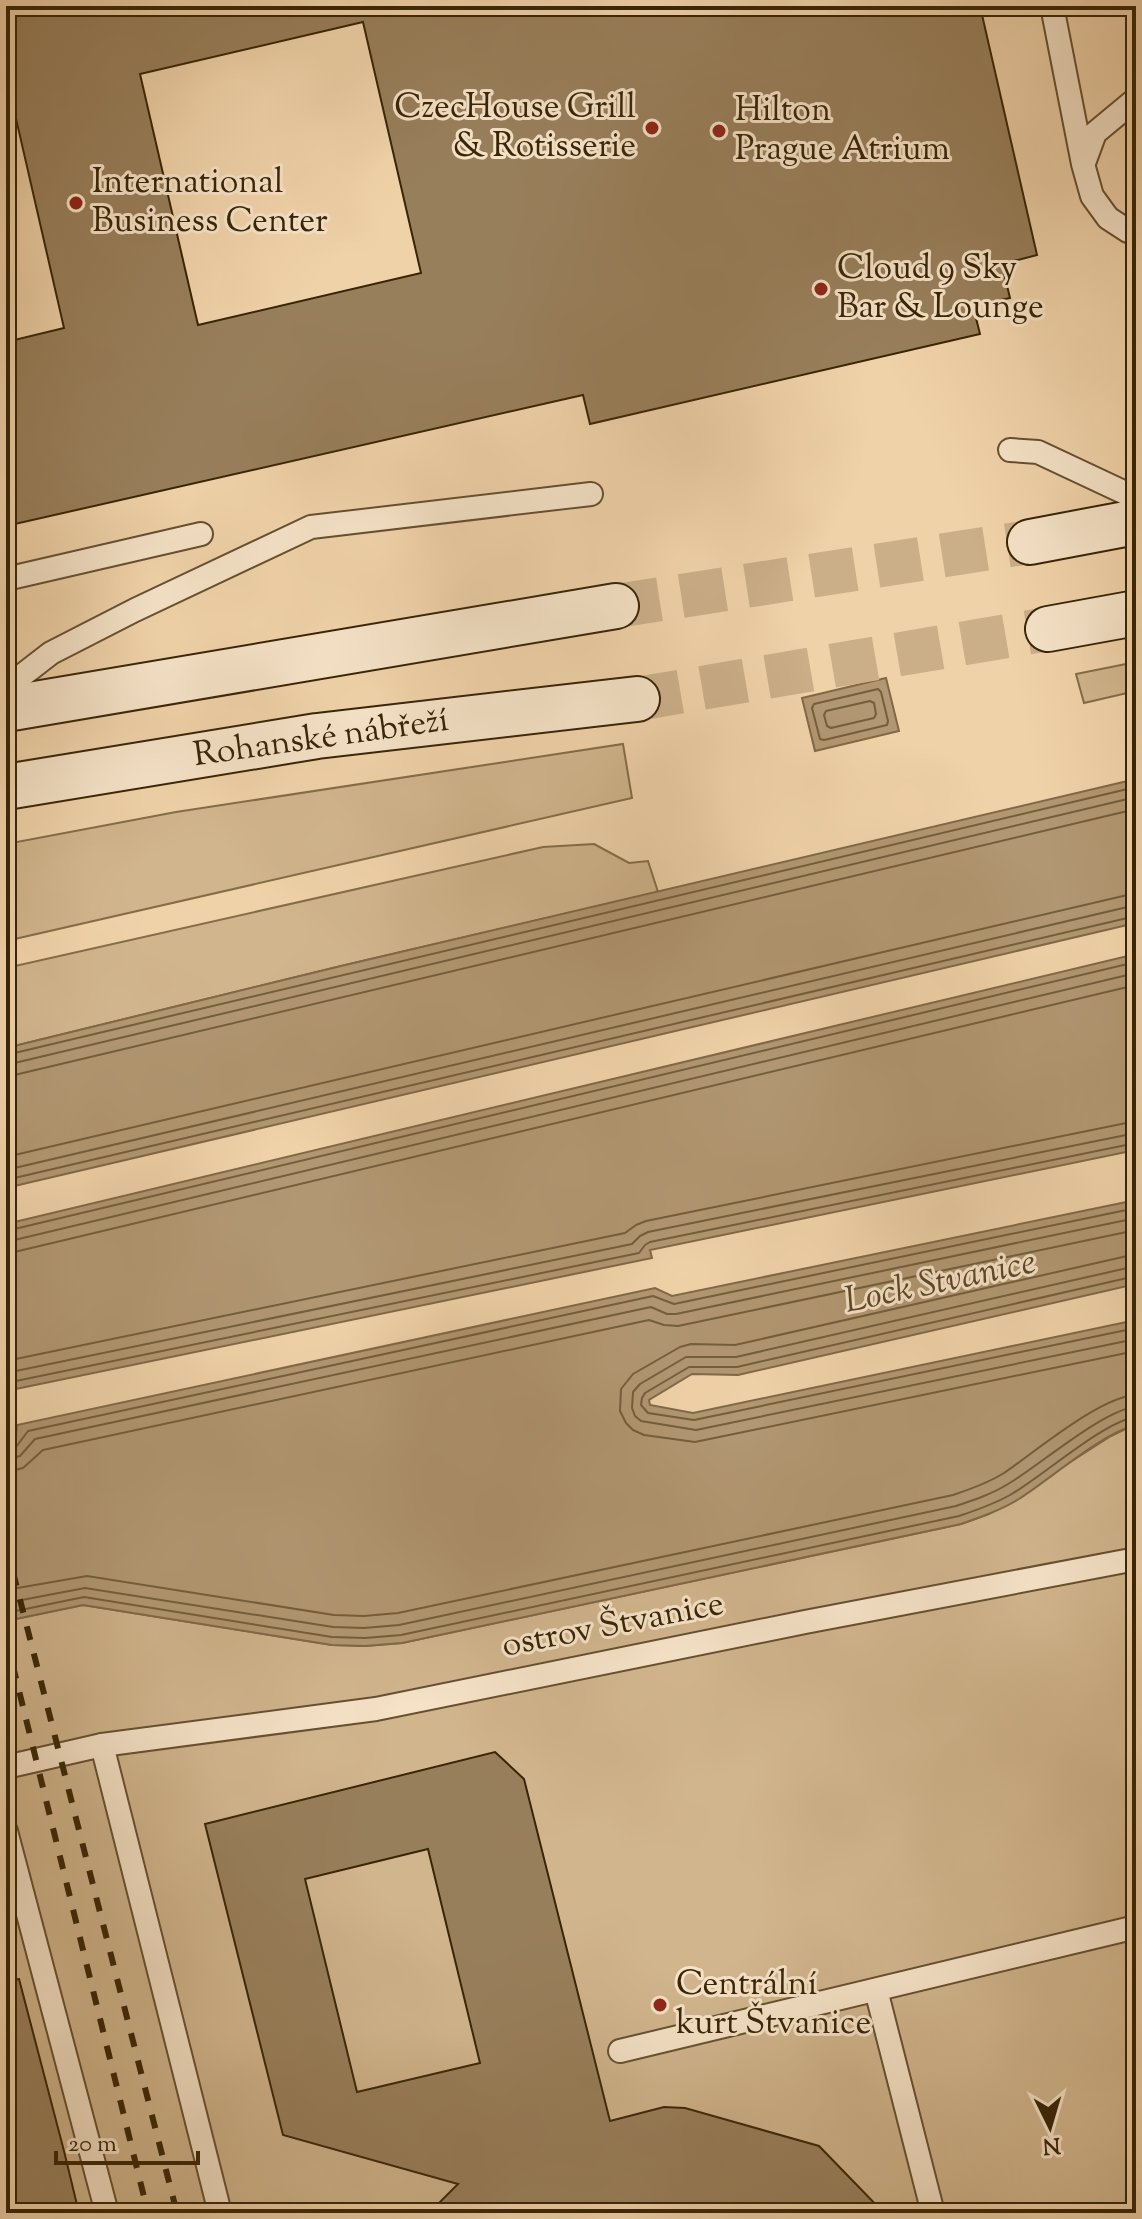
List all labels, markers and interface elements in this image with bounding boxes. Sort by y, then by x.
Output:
place label: CzecHouse Grill & Rotisserie [394,84,636,172]
place label: Hilton Prague Atrium [735,87,950,175]
marker: CzecHouse Grill & Rotisserie [643,119,661,137]
marker: Hilton Prague Atrium [710,122,728,140]
place label: International Business Center [92,159,328,247]
marker: International Business Center [67,194,85,212]
place label: Cloud 9 Sky Bar & Lounge [837,245,1044,333]
marker: Cloud 9 Sky Bar & Lounge [812,280,830,298]
street label: Rohanské nábřeží [190,697,452,781]
water label: Lock Stvanice [839,1237,1041,1329]
street label: ostrov Štvanice [498,1580,728,1672]
place label: Centrální kurt Štvanice [676,1961,871,2049]
marker: Centrální kurt Štvanice [651,1996,669,2014]
north arrow [1010,2087,1090,2167]
scale bar [56,2115,198,2165]
text: N [1041,2127,1062,2161]
text: 20 m [68,2128,117,2162]

